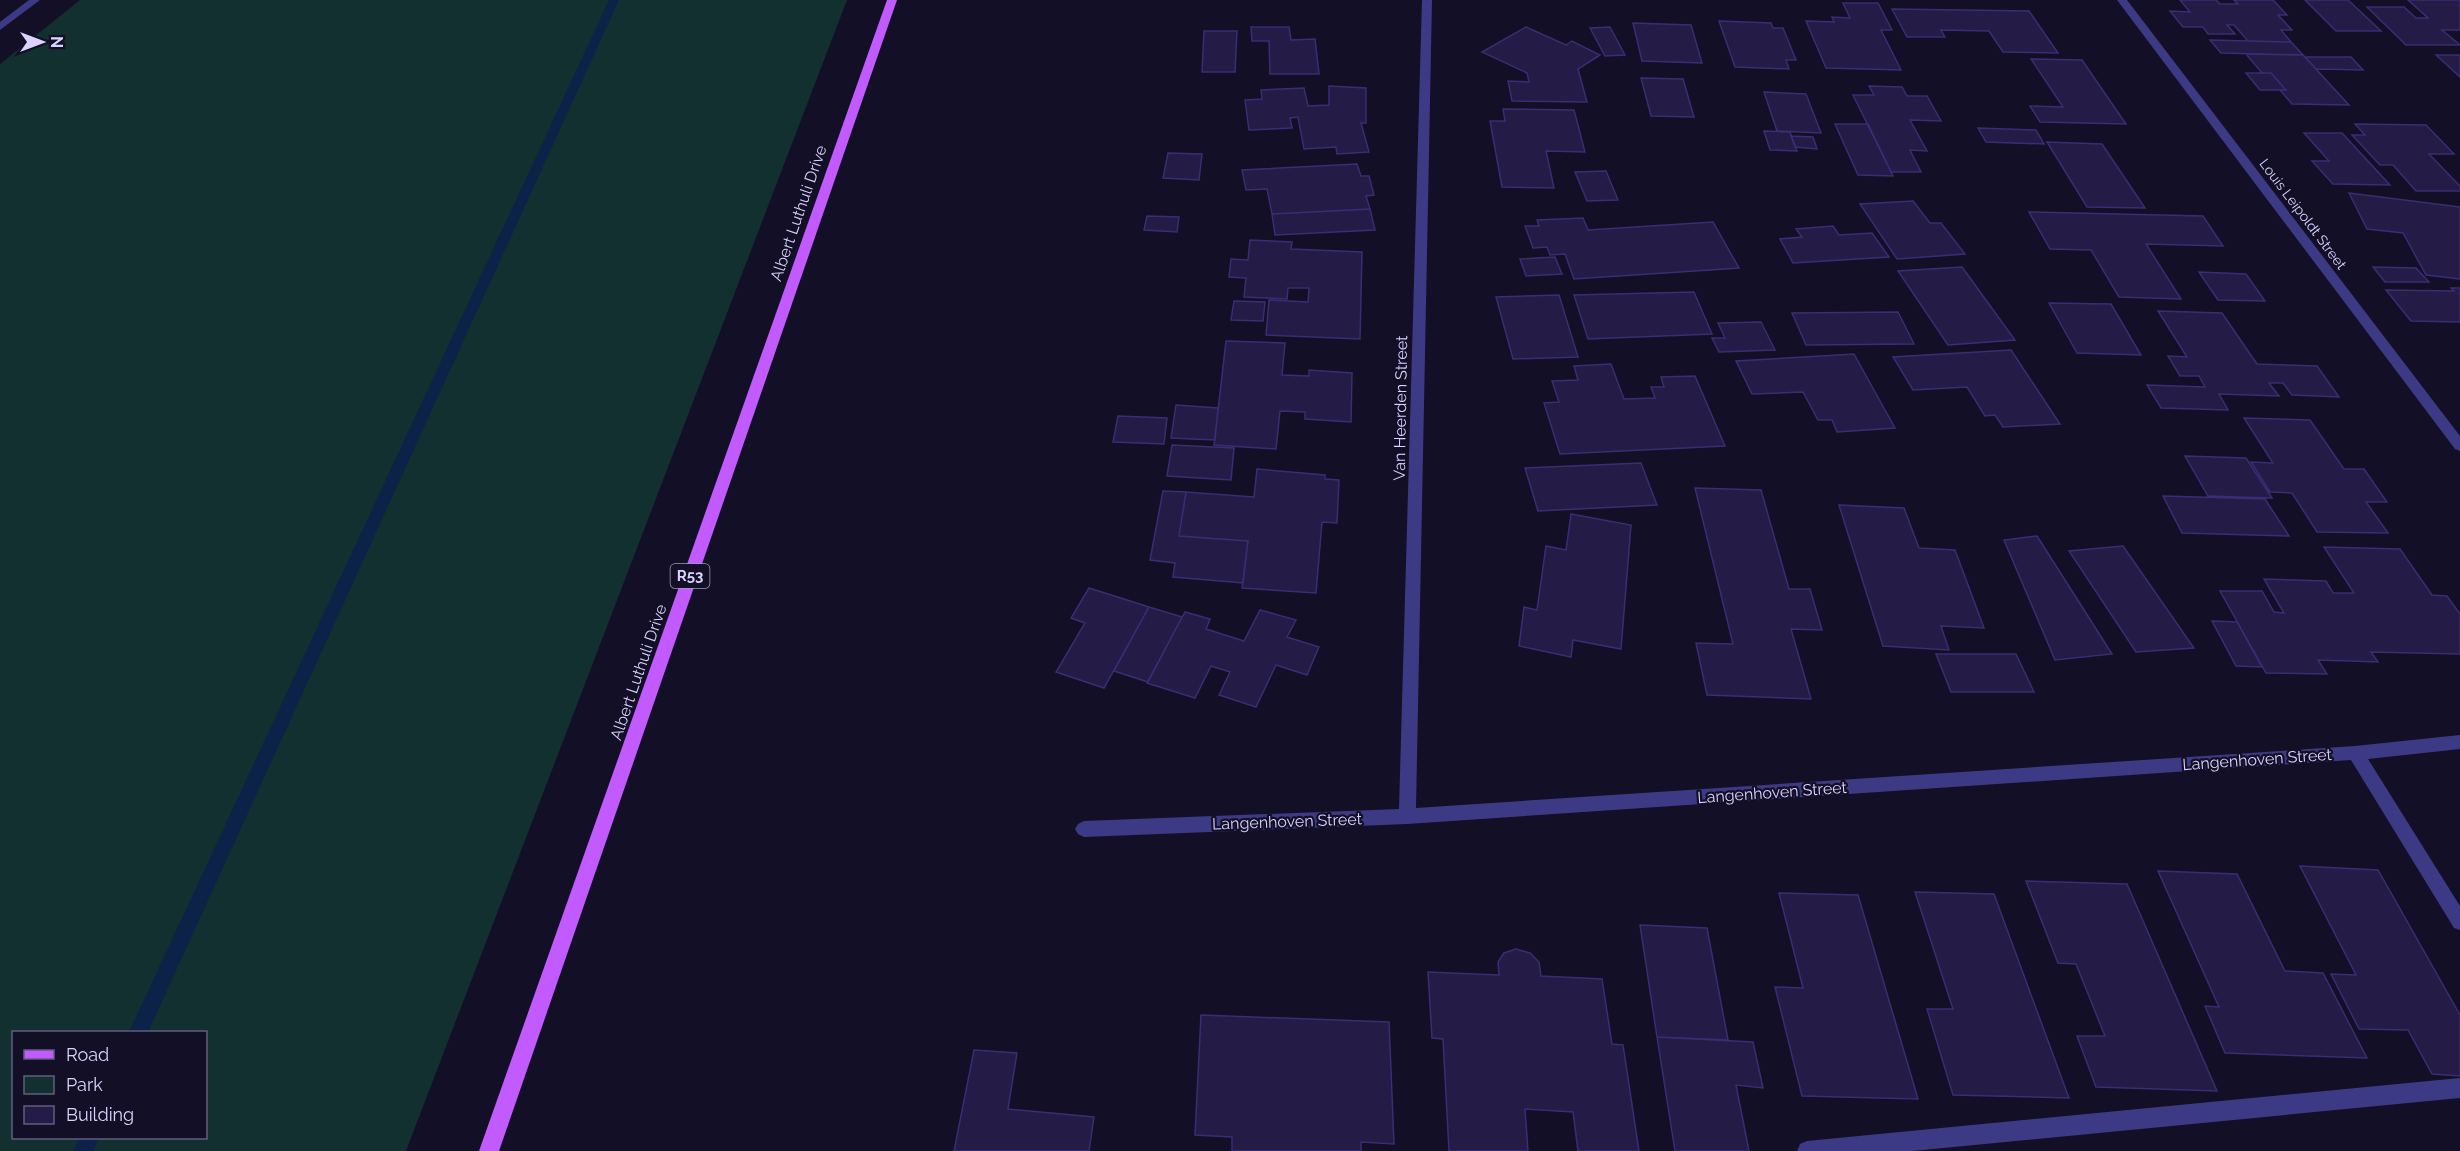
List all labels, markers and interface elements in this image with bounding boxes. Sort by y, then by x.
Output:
north arrow [12,12,72,72]
text: N [47,36,66,48]
street label: Albert Luthuli Drive [766,143,831,284]
street label: Louis Leipoldt Street [2256,156,2350,273]
street label: Van Heerden Street [1390,335,1411,481]
road number: R53 [670,564,710,588]
street label: Albert Luthuli Drive [606,602,671,743]
street label: Langenhoven Street [2182,745,2333,774]
street label: Langenhoven Street [1697,778,1848,807]
street label: Langenhoven Street [1212,809,1363,834]
legend [12,1031,207,1139]
text: Road [66,1044,109,1065]
text: Park [66,1074,103,1095]
text: Building [66,1104,134,1125]

